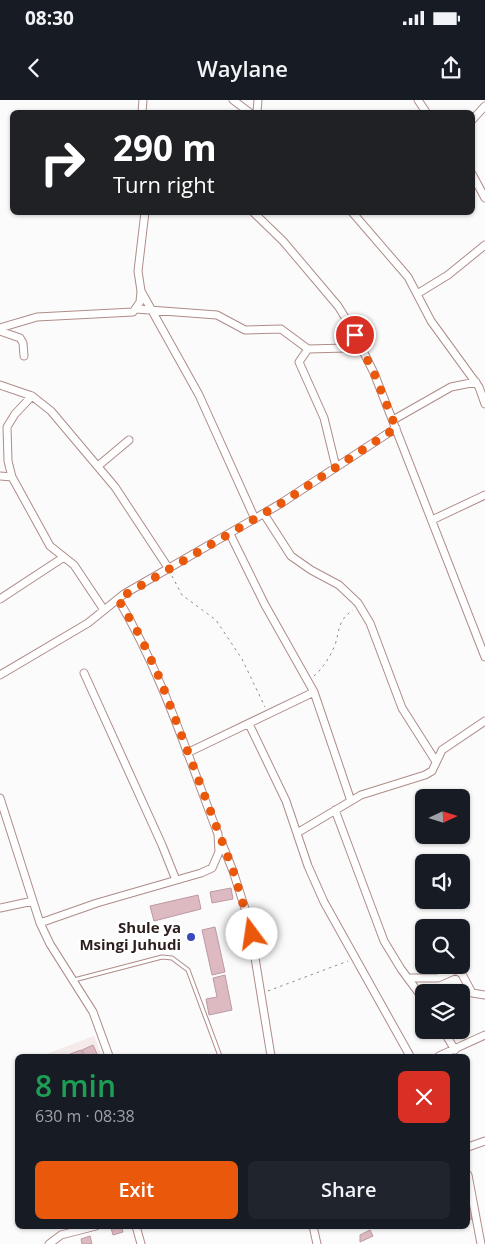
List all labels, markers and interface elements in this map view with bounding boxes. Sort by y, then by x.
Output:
text: 08:30 [25,5,74,31]
text: Waylane [197,53,288,83]
icon: back [20,54,48,82]
icon: share [437,54,465,82]
text: 290 m [113,124,217,171]
icon: right [30,130,95,195]
text: Turn right [113,169,215,199]
pin [334,314,376,356]
icon: arrive [341,321,369,349]
north arrow [415,789,470,844]
map controls [415,789,470,1039]
button: sound [415,854,470,909]
position arrow [225,907,277,959]
place label: Shule ya Msingi Juhudi [79,917,181,954]
button: search [415,919,470,974]
marker: Shule ya Msingi Juhudi [185,931,197,943]
button: layers [415,984,470,1039]
text: 8 min [35,1065,116,1106]
button: close [398,1071,450,1123]
text: 630 m · 08:38 [35,1105,135,1127]
button: Exit [35,1161,238,1219]
button: Share [248,1161,450,1219]

